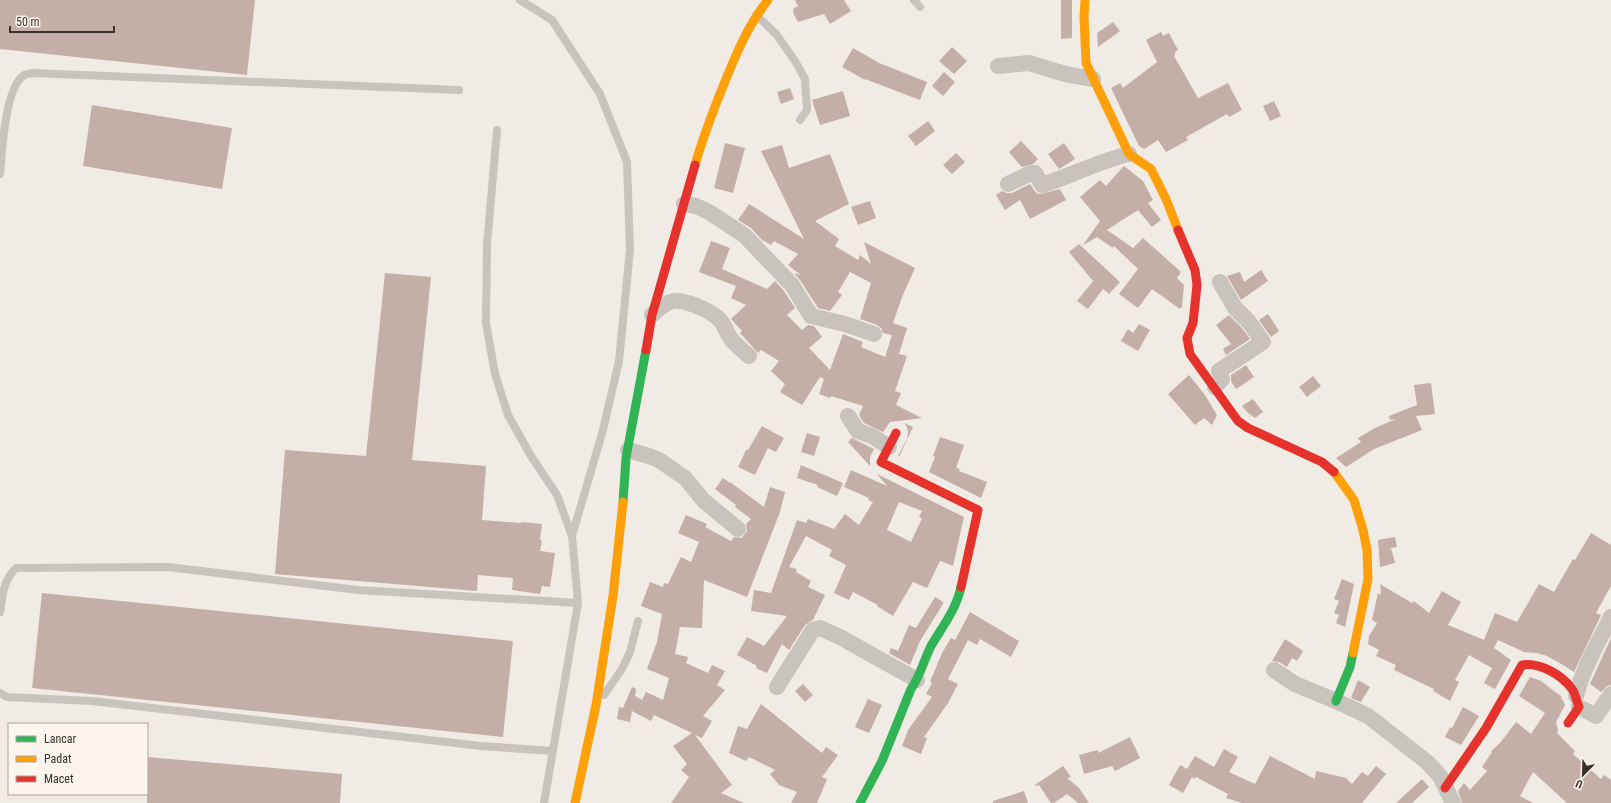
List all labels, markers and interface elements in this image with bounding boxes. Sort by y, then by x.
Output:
scale bar [10,8,114,34]
text: 50 m [16,15,40,29]
legend [8,723,148,795]
text: Lancar [44,732,77,746]
text: Padat [44,752,72,766]
north arrow [1563,755,1603,795]
text: Macet [44,772,74,786]
text: U [1574,777,1585,791]

